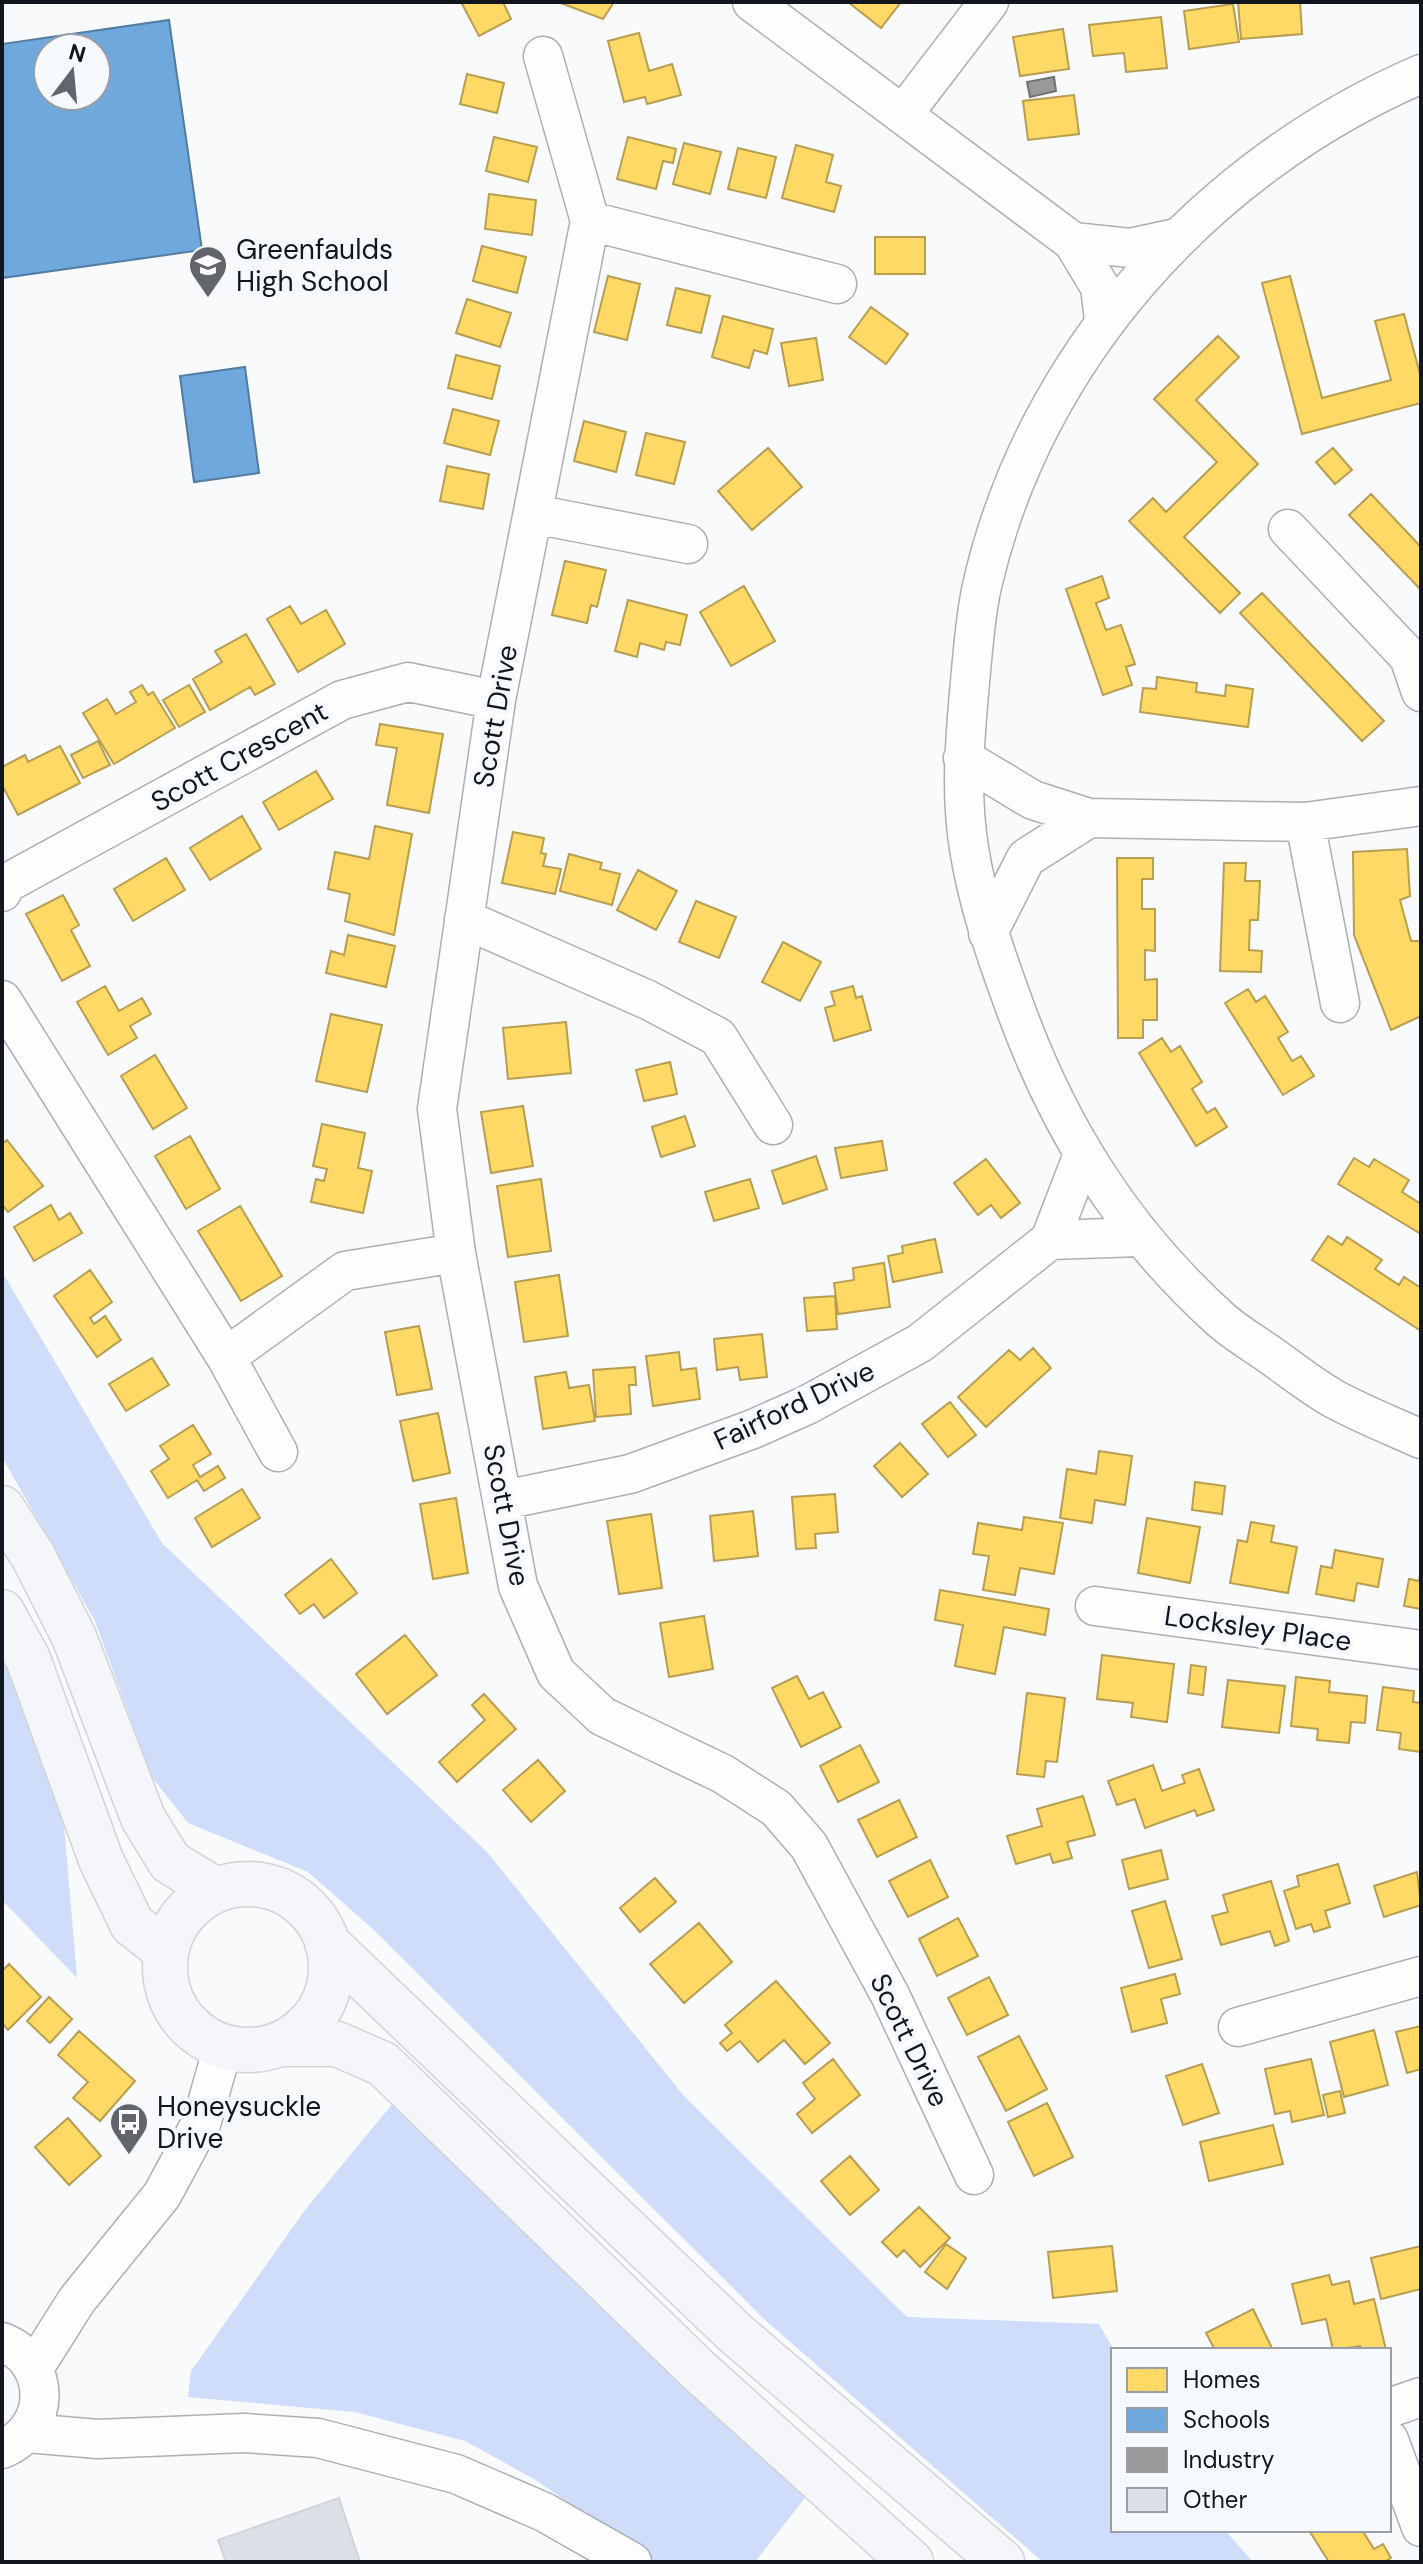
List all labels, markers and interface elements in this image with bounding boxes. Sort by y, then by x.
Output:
north arrow [32,32,112,112]
text: N [66,37,89,69]
place label: Greenfaulds High School [236,231,393,300]
school or university icon: Greenfaulds High School [187,244,229,299]
street label: Scott Drive [465,642,526,790]
street label: Scott Crescent [144,693,334,820]
street label: Fairford Drive [708,1352,880,1459]
street label: Scott Drive [475,1441,538,1589]
street label: Locksley Place [1162,1597,1354,1660]
street label: Scott Drive [861,1967,958,2113]
place label: Honeysuckle Drive [157,2088,321,2157]
bus stop icon: Honeysuckle Drive [108,2101,150,2156]
legend [1111,2348,1391,2532]
text: Homes [1183,2364,1261,2395]
text: Schools [1183,2404,1270,2435]
text: Industry [1183,2444,1274,2475]
text: Other [1183,2484,1247,2515]

